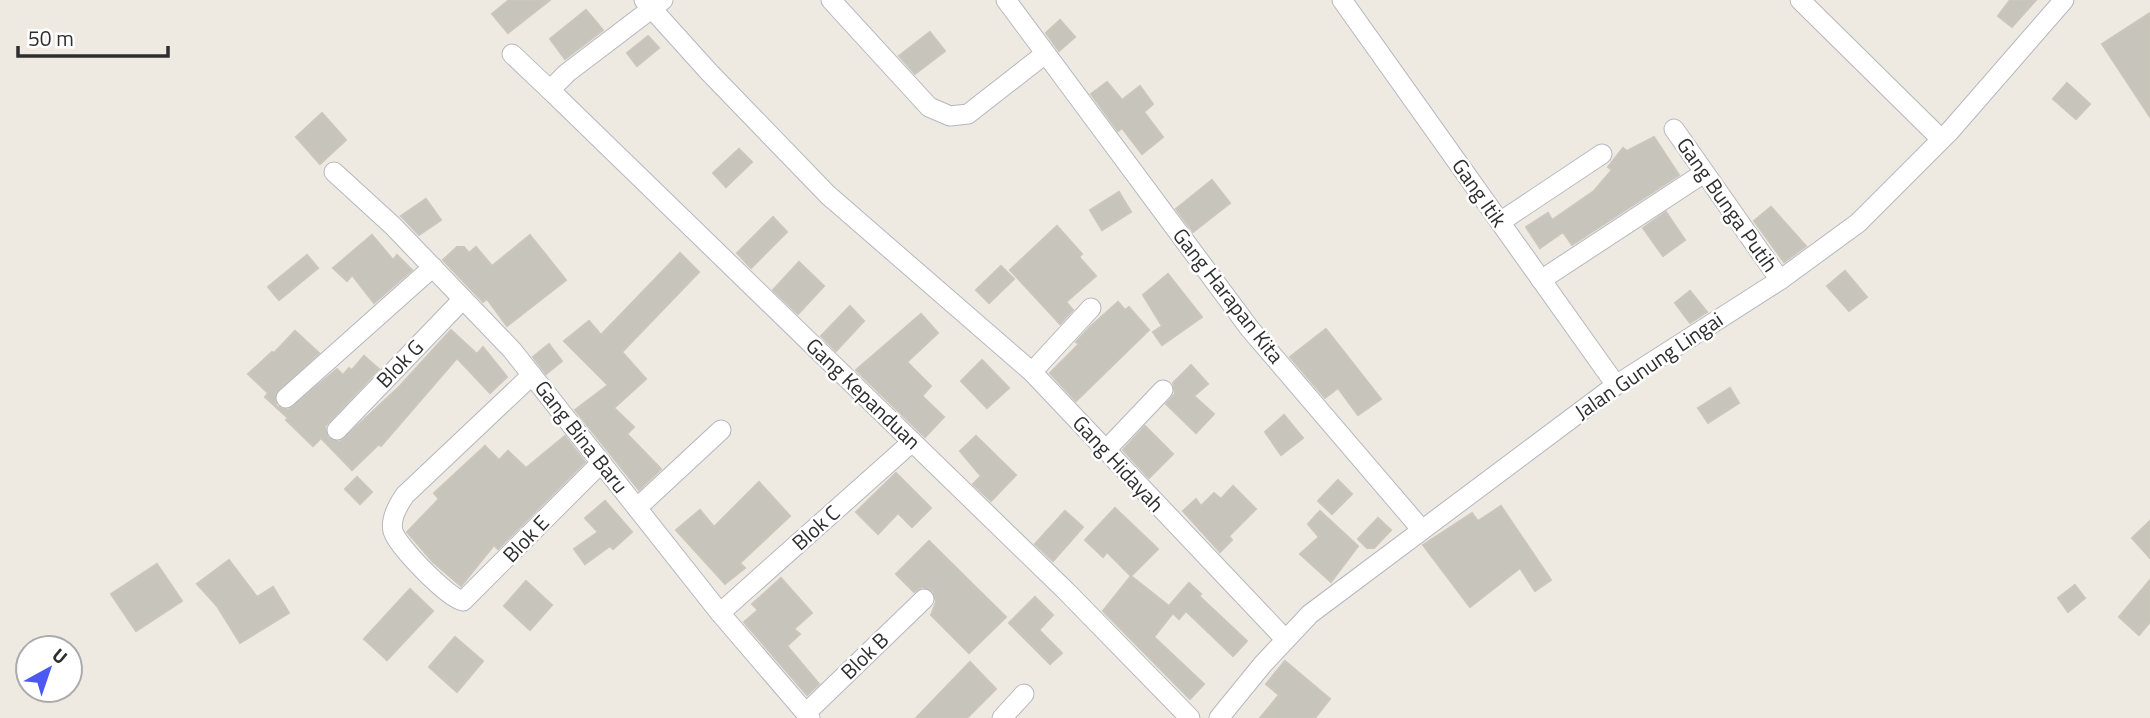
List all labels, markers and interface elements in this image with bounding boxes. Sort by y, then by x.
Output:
scale bar [18,14,168,58]
text: 50 m [28,22,74,54]
street label: Gang Bunga Putih [1669,130,1786,278]
street label: Gang Itik [1445,152,1515,233]
street label: Gang Harapan Kita [1166,221,1292,370]
street label: Jalan Gunung Lingai [1568,304,1729,427]
street label: Gang Kepanduan [799,330,929,457]
street label: Blok G [368,332,430,395]
street label: Gang Bina Baru [527,373,636,500]
street label: Gang Hidayah [1065,408,1172,519]
street label: Blok C [784,497,846,558]
street label: Blok E [495,507,556,569]
street label: Blok B [833,624,896,686]
north arrow [14,634,84,704]
text: U [46,640,74,671]

